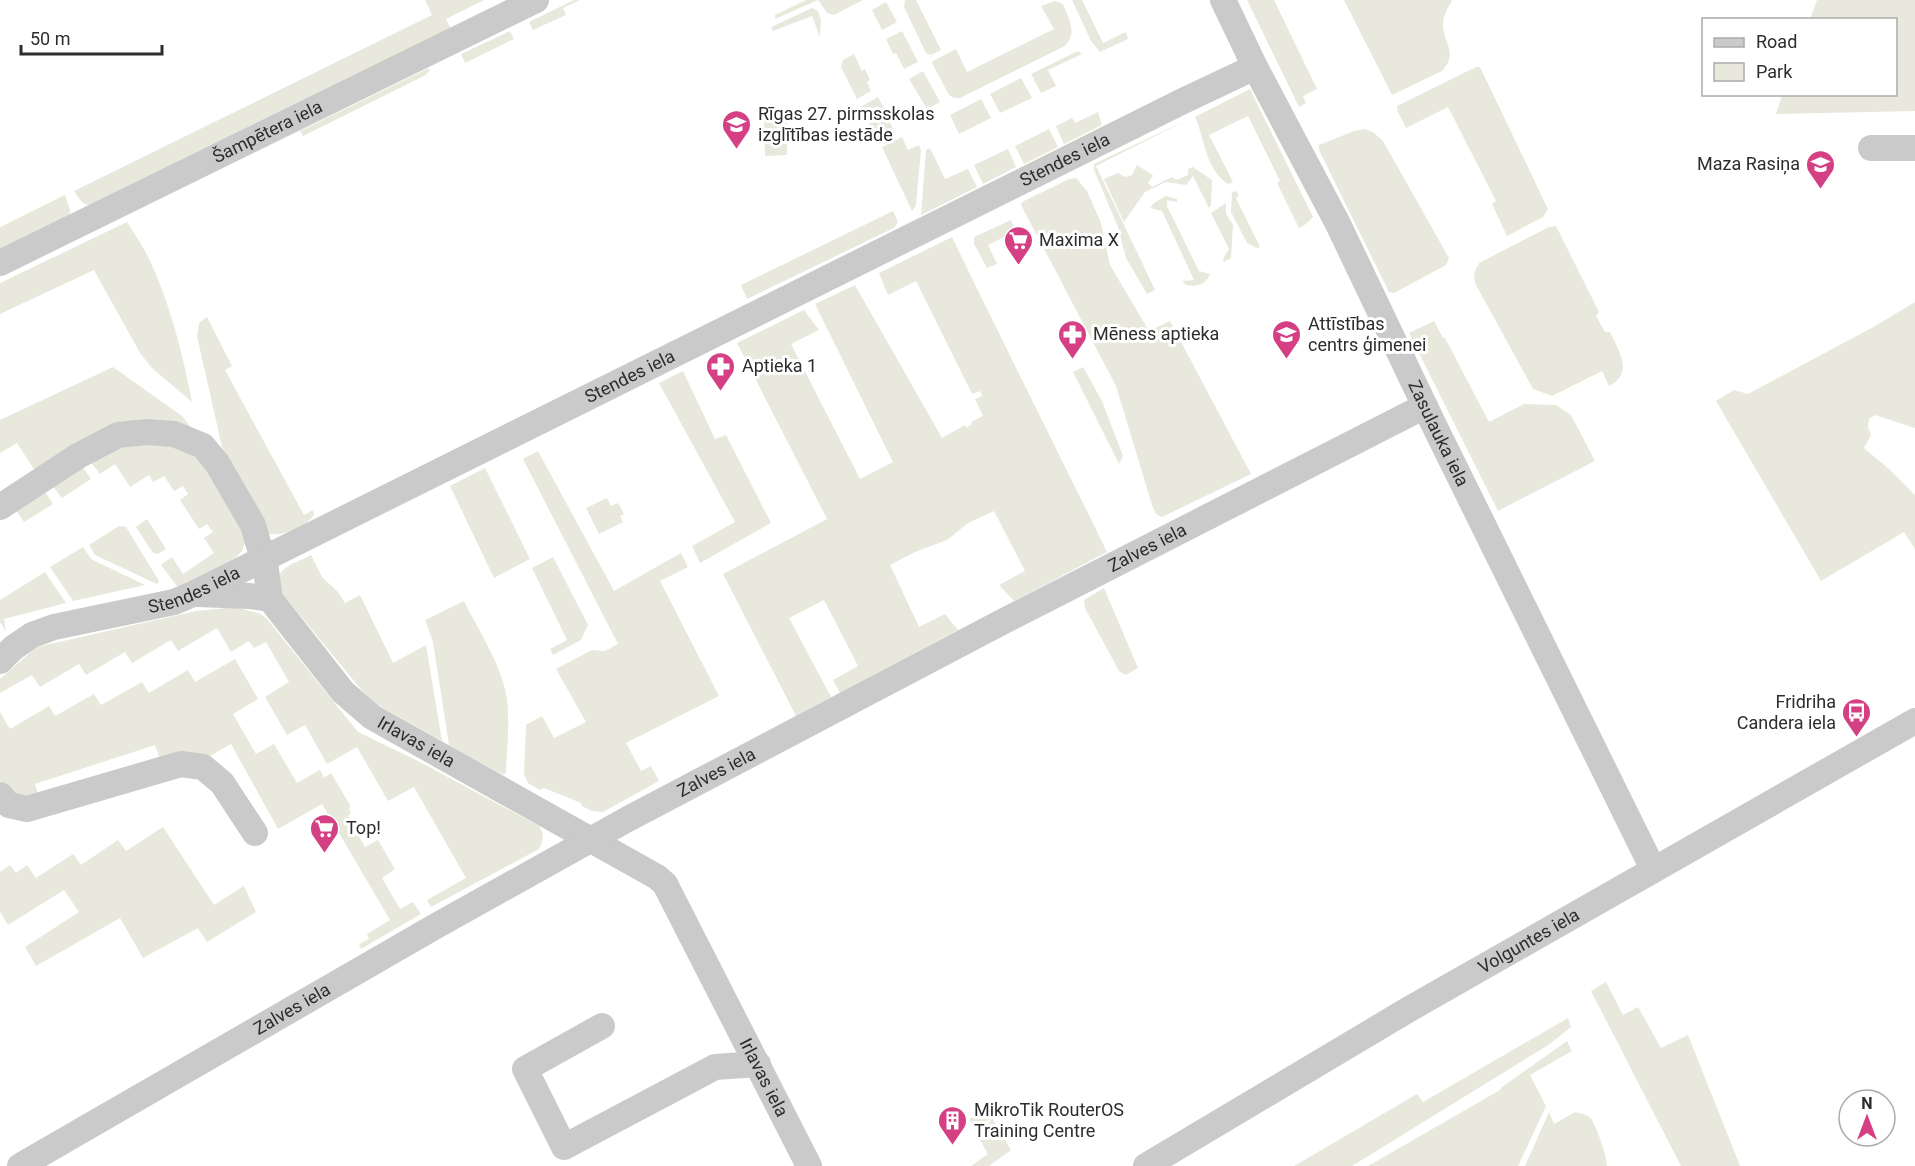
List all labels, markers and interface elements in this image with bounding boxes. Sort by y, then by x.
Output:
scale bar [21,18,162,56]
legend [1702,18,1897,96]
text: 50 m [30,28,70,49]
text: Road [1756,31,1797,52]
text: Park [1756,61,1793,82]
street label: Šampētera iela [209,96,326,167]
place label: Rīgas 27. pirmsskolas izglītības iestāde [758,103,934,145]
school or university icon: Rīgas 27. pirmsskolas izglītības iestāde [721,108,753,150]
street label: Stendes iela [1016,128,1113,191]
school or university icon: Maza Rasiņa [1805,148,1837,190]
place label: Maza Rasiņa [1697,153,1800,175]
supermarket icon: Maxima X [1002,224,1034,266]
place label: Maxima X [1039,229,1119,250]
place label: Attīstības centrs ģimenei [1308,313,1426,355]
pharmacy icon: Mēness aptieka [1056,318,1088,360]
school or university icon: Attīstības centrs ģimenei [1271,318,1303,360]
place label: Mēness aptieka [1093,323,1219,344]
street label: Stendes iela [581,345,678,407]
pharmacy icon: Aptieka 1 [705,350,737,392]
place label: Aptieka 1 [742,355,817,376]
street label: Zasulauka iela [1404,377,1474,490]
street label: Zalves iela [1104,519,1190,576]
street label: Stendes iela [146,561,243,617]
place label: Fridriha Candera iela [1737,691,1836,733]
bus stop icon: Fridriha Candera iela [1841,696,1873,738]
street label: Irlavas iela [374,711,459,771]
street label: Zalves iela [674,743,759,801]
supermarket icon: Top! [309,812,341,854]
place label: Top! [346,817,381,838]
street label: Volguntes iela [1474,904,1583,978]
street label: Zalves iela [250,978,334,1039]
street label: Irlavas iela [735,1034,793,1120]
north arrow [1837,1088,1897,1148]
text: N [1861,1094,1873,1113]
place label: MikroTik RouterOS Training Centre [974,1099,1124,1141]
building icon: MikroTik RouterOS Training Centre [937,1104,969,1146]

